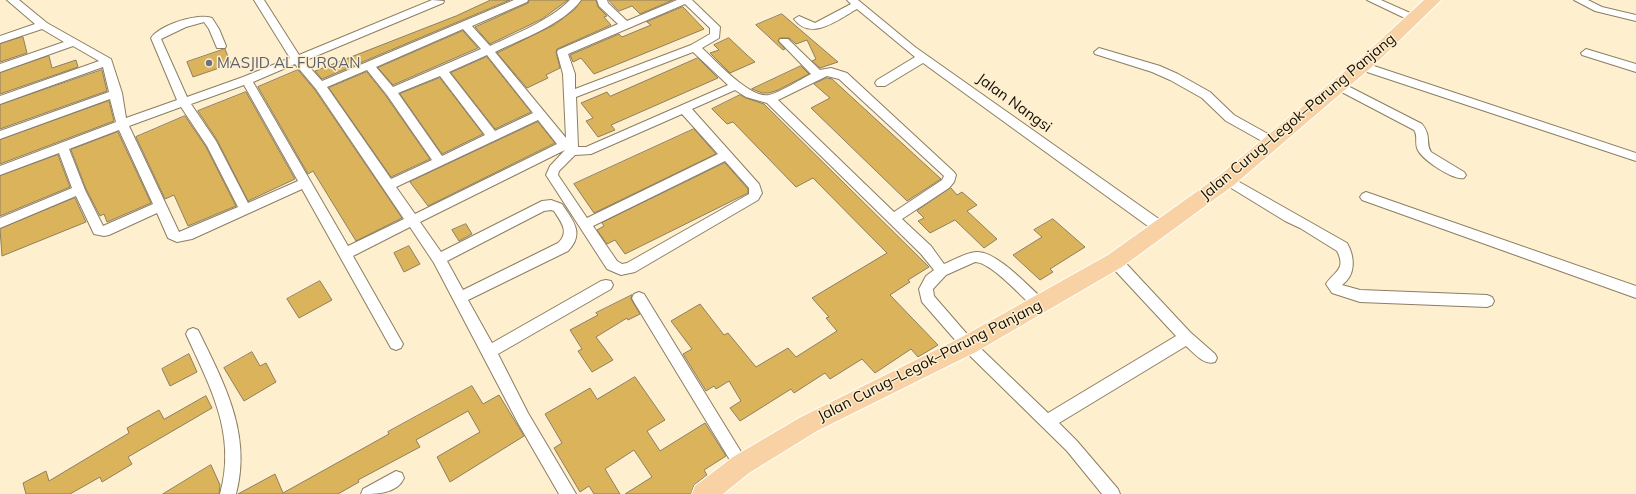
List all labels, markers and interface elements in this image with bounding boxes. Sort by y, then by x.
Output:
street label: Jalan Curug–Legok–Parung Panjang [1197,30,1399,204]
place label: MASJID AL FURQAN [217,54,360,72]
marker: MASJID AL FURQAN [204,58,214,68]
street label: Jalan Nangsi [973,70,1055,136]
street label: Jalan Curug–Legok–Parung Panjang [815,296,1045,426]

